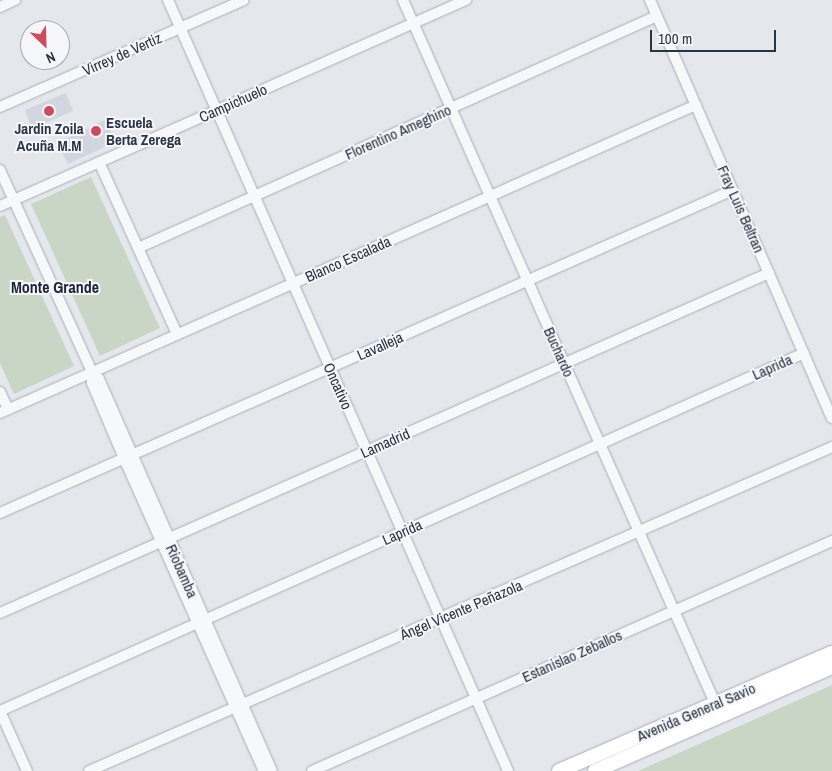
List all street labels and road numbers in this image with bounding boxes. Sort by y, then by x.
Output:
street label: Virrey de Vertiz [80,29,164,79]
street label: Campichuelo [196,80,270,126]
street label: Florentino Ameghino [342,100,454,164]
street label: Fray Luis Beltran [714,163,768,255]
street label: Blanco Escalada [302,232,394,286]
street label: Buchardo [540,324,578,380]
street label: Lavalleja [354,328,406,364]
street label: Laprida [749,350,795,384]
street label: Oncativo [320,360,356,412]
street label: Lamadrid [358,424,412,462]
street label: Laprida [379,515,425,549]
street label: Riobamba [162,541,202,601]
street label: Ángel Vicente Peñazola [397,576,525,644]
street label: Estanislao Zeballos [519,626,625,686]
street label: Avenida General Savio [634,679,758,745]

